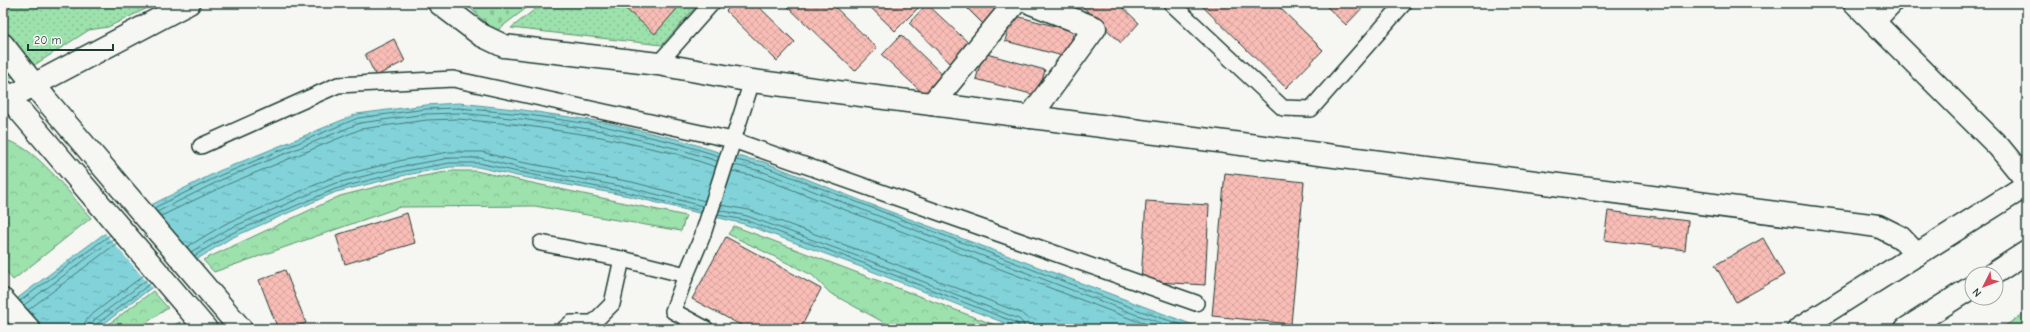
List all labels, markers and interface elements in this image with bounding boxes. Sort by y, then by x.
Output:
scale bar [28,26,113,52]
text: 20 m [34,33,62,47]
north arrow [1964,266,2004,306]
text: N [1970,285,1984,299]

